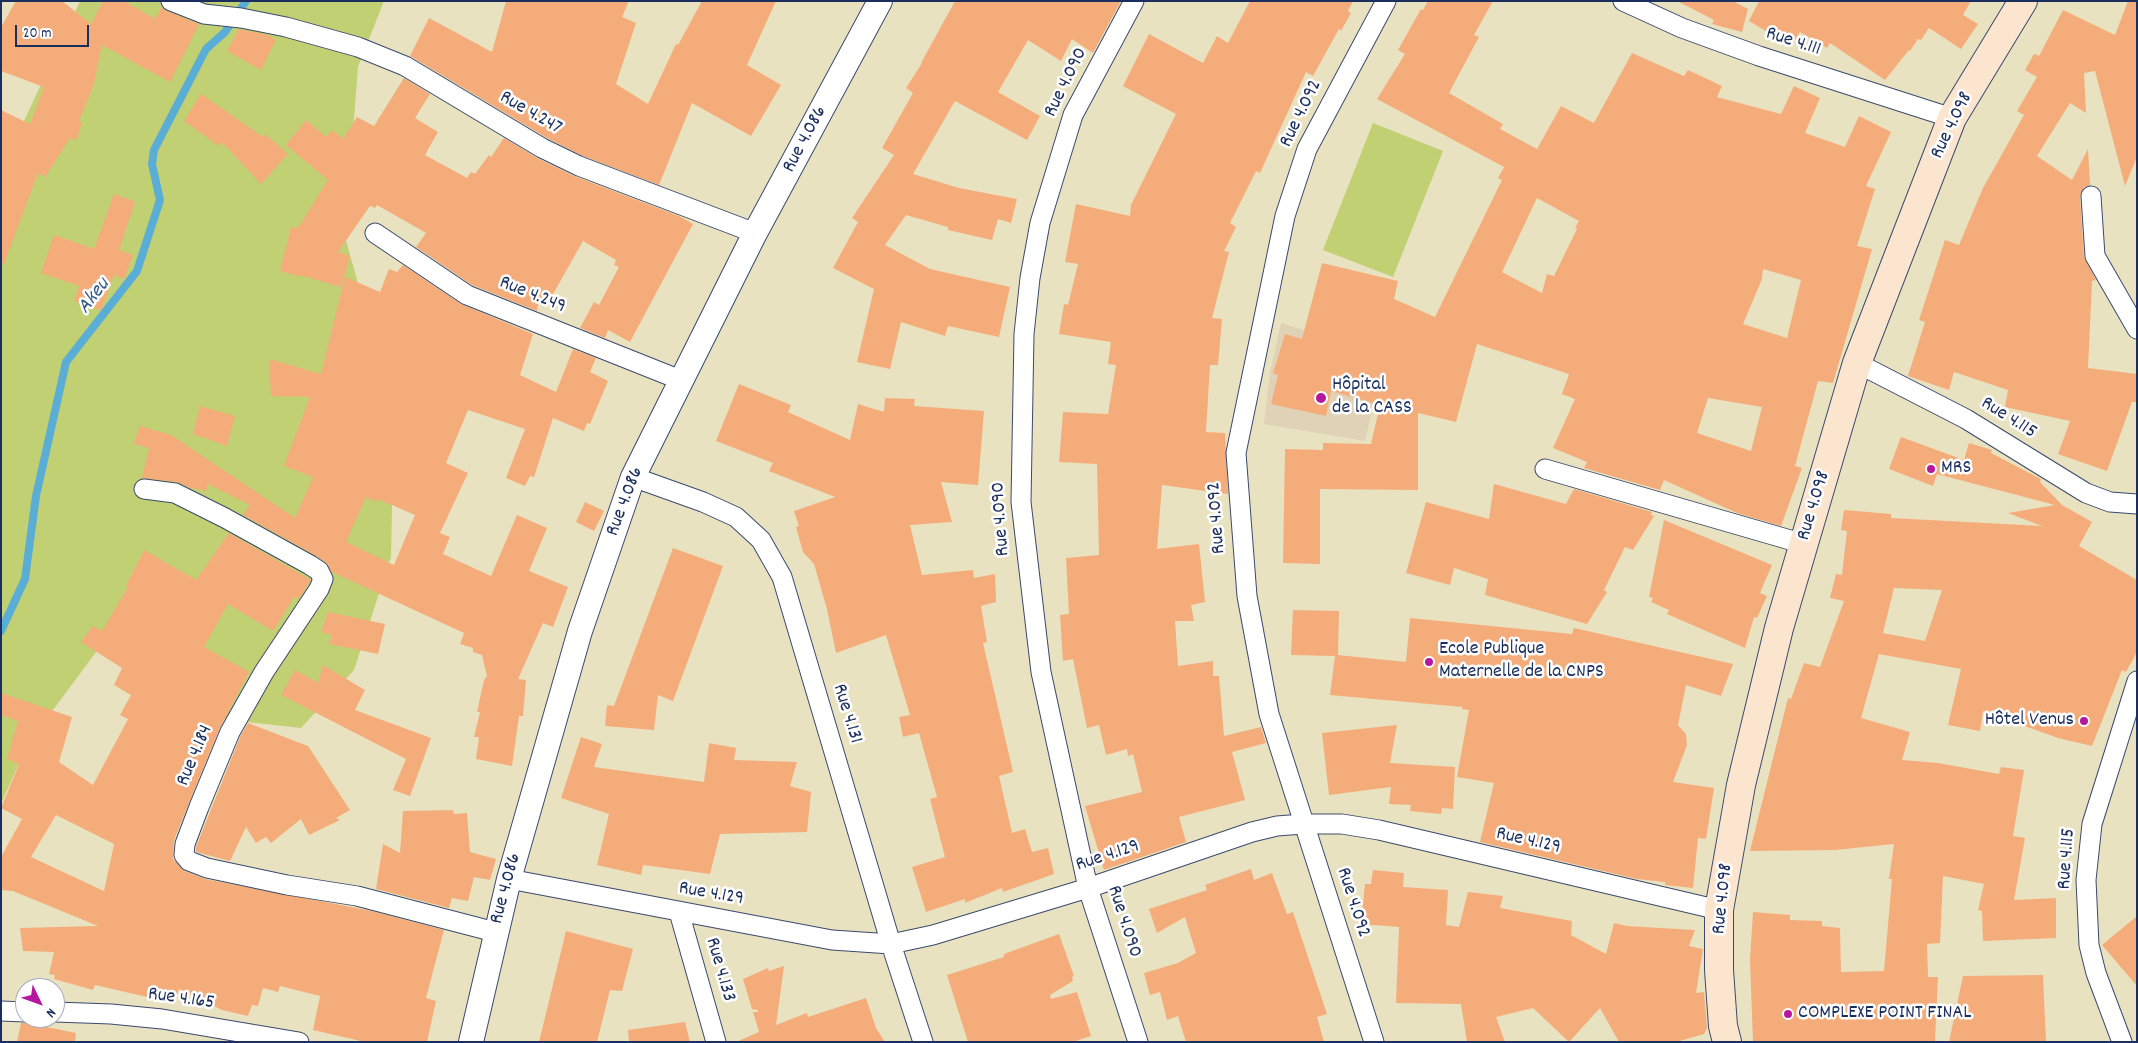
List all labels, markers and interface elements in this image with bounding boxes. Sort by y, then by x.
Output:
scale bar [18,15,91,47]
text: 20 m [23,23,51,45]
street label: Rue 4.111 [1762,23,1824,63]
street label: Rue 4.090 [1040,44,1094,122]
street label: Rue 4.092 [1275,76,1329,152]
street label: Rue 4.247 [495,87,565,141]
street label: Rue 4.098 [1927,89,1979,163]
street label: Rue 4.086 [778,103,834,177]
street label: Rue 4.249 [495,272,569,320]
water label: Akeu [73,274,117,320]
place label: Hôpital de la CASS [1332,374,1412,421]
marker: Hôpital de la CASS [1314,391,1328,405]
street label: Rue 4.115 [1976,393,2040,445]
place label: MRS [1941,457,1971,481]
marker: MRS [1925,463,1937,475]
street label: Rue 4.086 [602,464,650,540]
street label: Rue 4.098 [1793,468,1837,544]
street label: Rue 4.090 [987,481,1017,557]
street label: Rue 4.092 [1204,481,1232,555]
place label: Ecole Publique Maternelle de la CNPS [1439,638,1604,685]
marker: Ecole Publique Maternelle de la CNPS [1423,656,1435,668]
street label: Rue 4.131 [826,681,866,747]
place label: Hôtel Venus [1985,709,2074,733]
marker: Hôtel Venus [2078,715,2090,727]
street label: Rue 4.184 [172,722,220,790]
street label: Rue 4.129 [1493,823,1563,861]
street label: Rue 4.115 [2054,828,2082,890]
street label: Rue 4.129 [1073,835,1143,879]
street label: Rue 4.086 [486,851,528,927]
street label: Rue 4.098 [1708,862,1740,936]
street label: Rue 4.092 [1329,865,1375,941]
street label: Rue 4.129 [677,877,745,913]
street label: Rue 4.090 [1100,883,1146,961]
street label: Rue 4.133 [698,935,740,1005]
north arrow [15,978,65,1028]
street label: Rue 4.165 [146,983,216,1017]
place label: COMPLEXE POINT FINAL [1798,1002,1971,1026]
text: N [41,1003,60,1022]
marker: COMPLEXE POINT FINAL [1782,1008,1794,1020]

